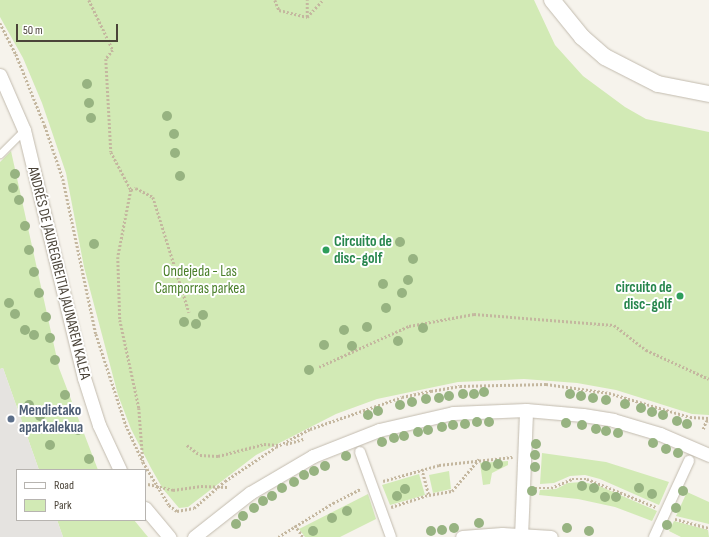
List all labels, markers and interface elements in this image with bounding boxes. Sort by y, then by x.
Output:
scale bar [18,16,120,42]
text: 50 m [23,23,43,38]
street label: ANDRÉS DE JAUREGIBEITIA JAUNAREN KALEA [24,165,94,381]
place label: Circuito de disc-golf [334,232,392,267]
marker: Circuito de disc-golf [321,245,331,255]
park label: Ondejeda - Las Camporras parkea [155,262,245,297]
place label: circuito de disc-golf [616,278,672,313]
marker: circuito de disc-golf [675,291,685,301]
place label: Mendietako aparkalekua [19,401,83,436]
marker: Mendietako aparkalekua [6,414,16,424]
legend [16,469,146,521]
text: Road [54,478,74,493]
text: Park [54,498,72,513]

